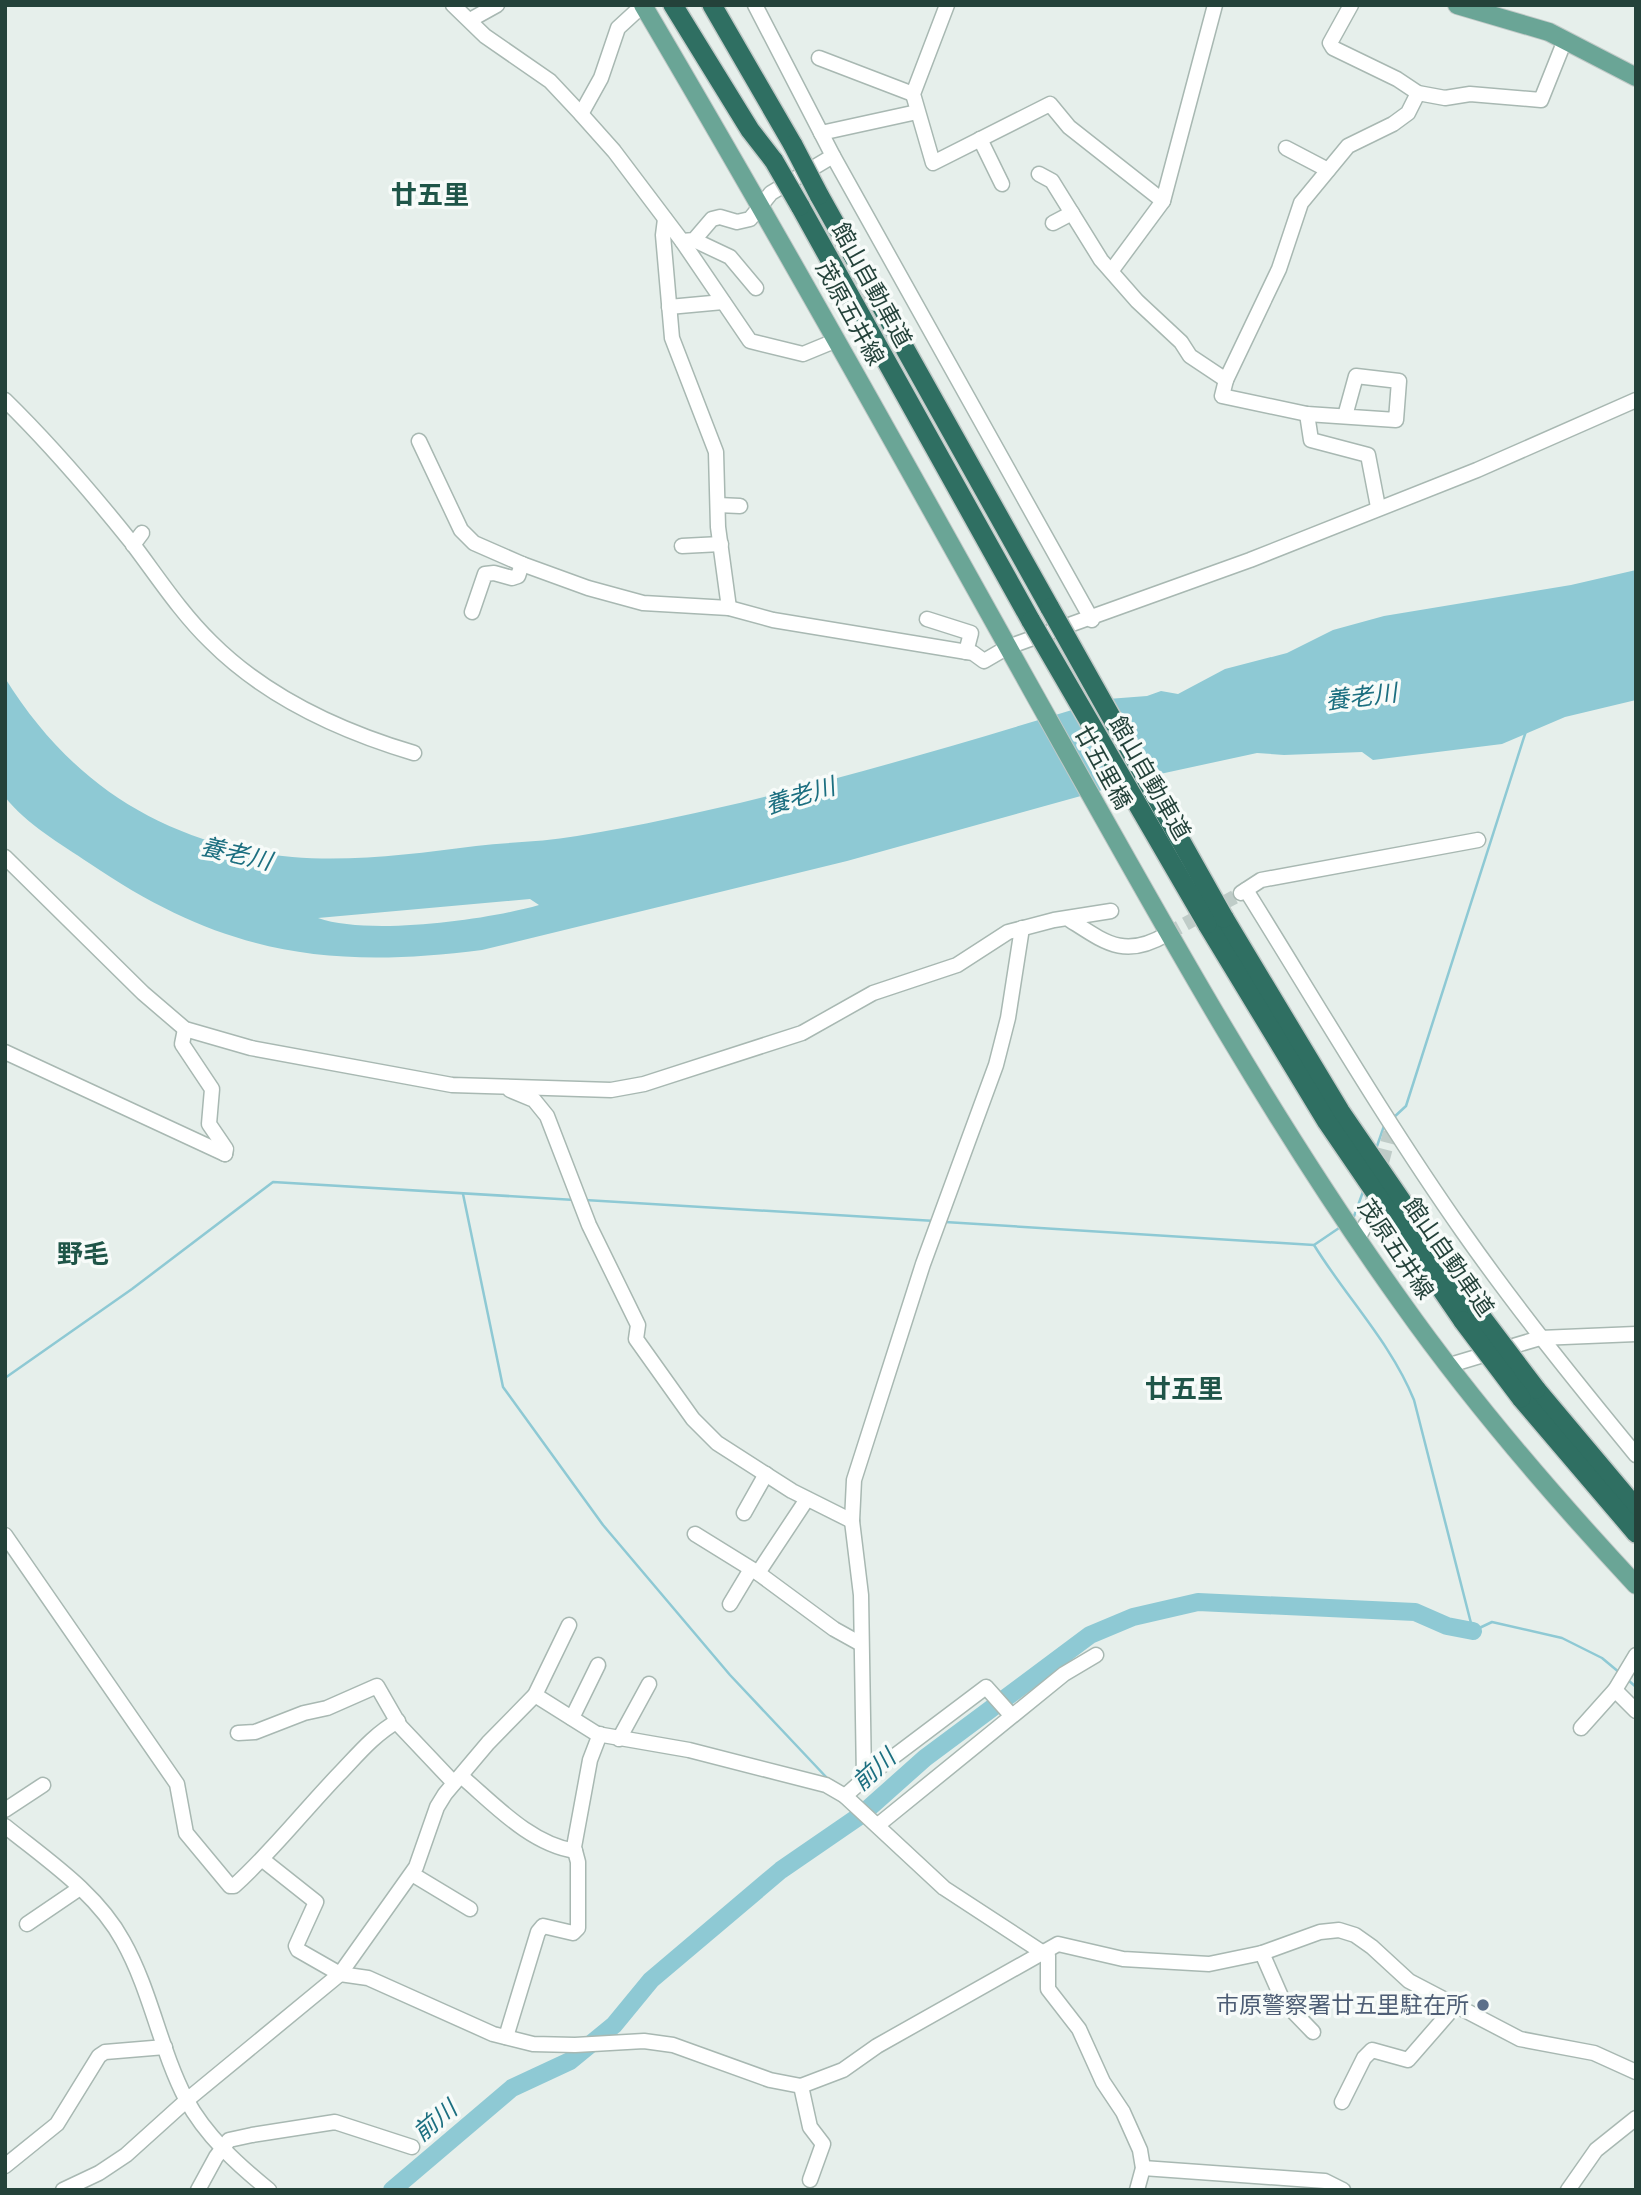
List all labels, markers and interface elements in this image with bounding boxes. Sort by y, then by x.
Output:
district label: 廿五里 [391,179,469,210]
street label: 館山自動車道 [827,217,919,352]
street label: 茂原五井線 [811,255,891,370]
water label: 養老川 [1323,676,1401,714]
street label: 館山自動車道 [1104,711,1197,844]
street label: 廿五里橋 [1069,719,1138,814]
water label: 養老川 [761,769,841,819]
water label: 養老川 [198,830,278,875]
street label: 館山自動車道 [1399,1192,1501,1321]
street label: 茂原五井線 [1353,1193,1441,1304]
district label: 野毛 [57,1238,109,1269]
district label: 廿五里 [1145,1373,1223,1404]
water label: 前川 [845,1740,903,1796]
place label: 市原警察署廿五里駐在所 [1216,1990,1469,2018]
marker: 市原警察署廿五里駐在所 [1475,1997,1491,2013]
water label: 前川 [406,2091,464,2146]

